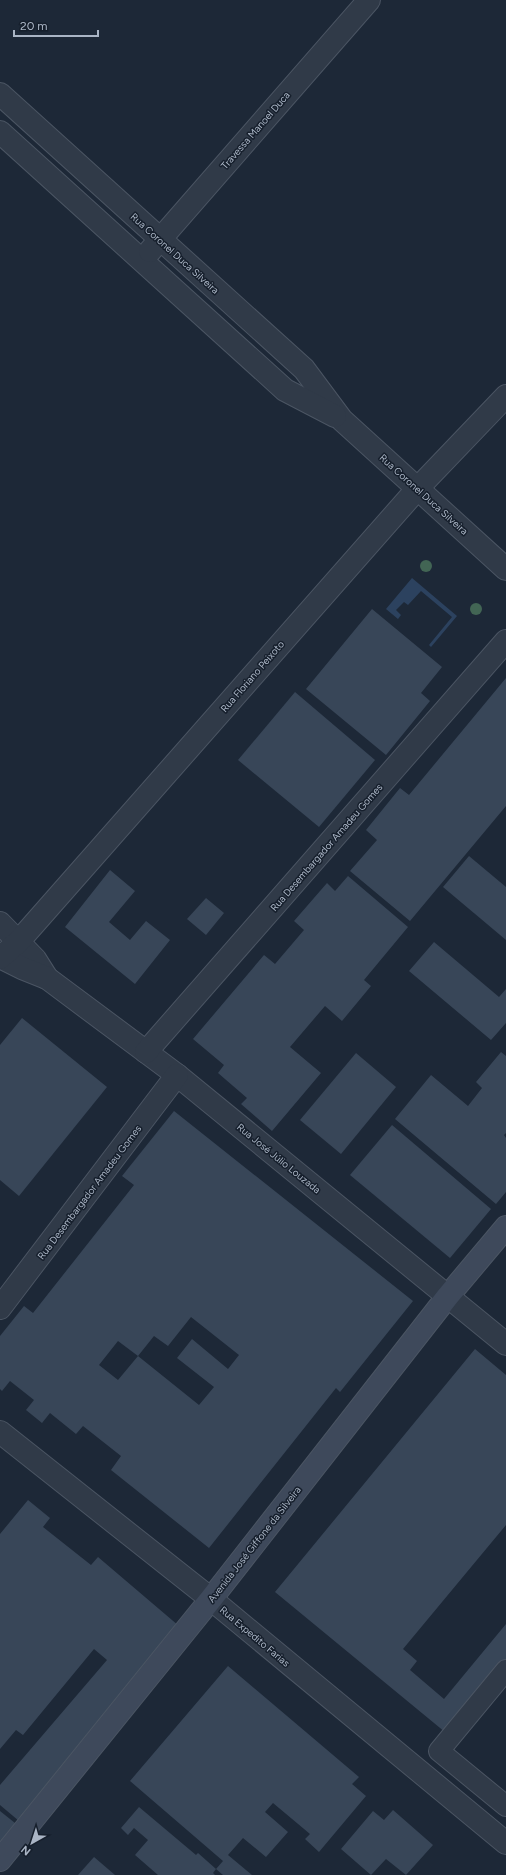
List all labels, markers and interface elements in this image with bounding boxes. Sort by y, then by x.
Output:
scale bar [14,12,98,38]
text: 20 m [20,19,48,33]
street label: Travessa Manoel Duca [218,89,293,172]
street label: Rua Coronel Duca Silveira [128,210,222,297]
street label: Rua Coronel Duca Silveira [377,451,471,538]
street label: Rua Floriano Peixoto [218,638,287,715]
street label: Rua Desembargador Amadeu Gomes [267,781,386,914]
street label: Rua José Júlio Louzada [234,1121,323,1196]
street label: Rua Desembargador Amadeu Gomes [35,1122,144,1262]
street label: Avenida José Giffone da Silveira [205,1484,304,1605]
street label: Rua Expedito Farias [217,1603,293,1670]
north arrow [12,1823,52,1863]
text: N [19,1843,33,1858]

